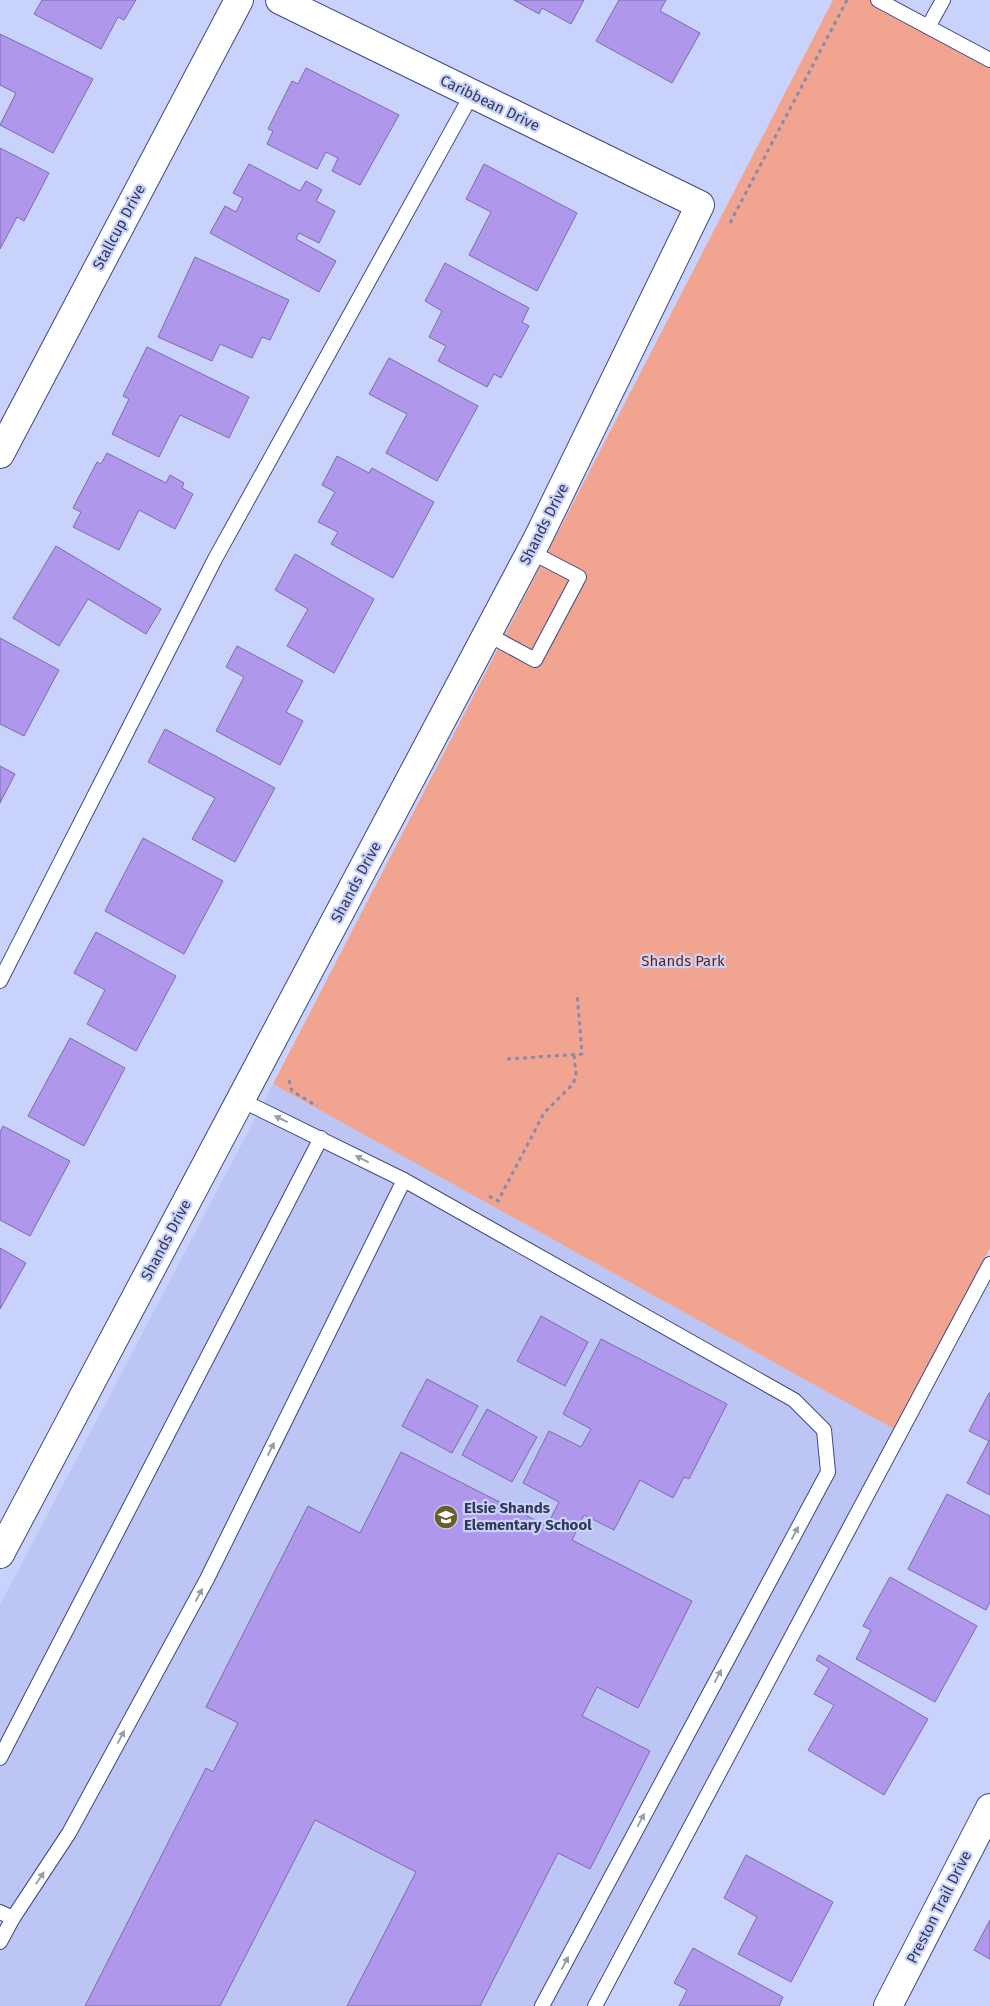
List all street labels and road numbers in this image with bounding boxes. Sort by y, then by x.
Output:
street label: Caribbean Drive [437,71,543,135]
street label: Stallcup Drive [89,181,149,273]
street label: Shands Drive [516,480,572,568]
street label: Shands Drive [327,838,385,926]
street label: Shands Drive [137,1196,195,1284]
street label: Preston Trail Drive [903,1848,975,1966]

